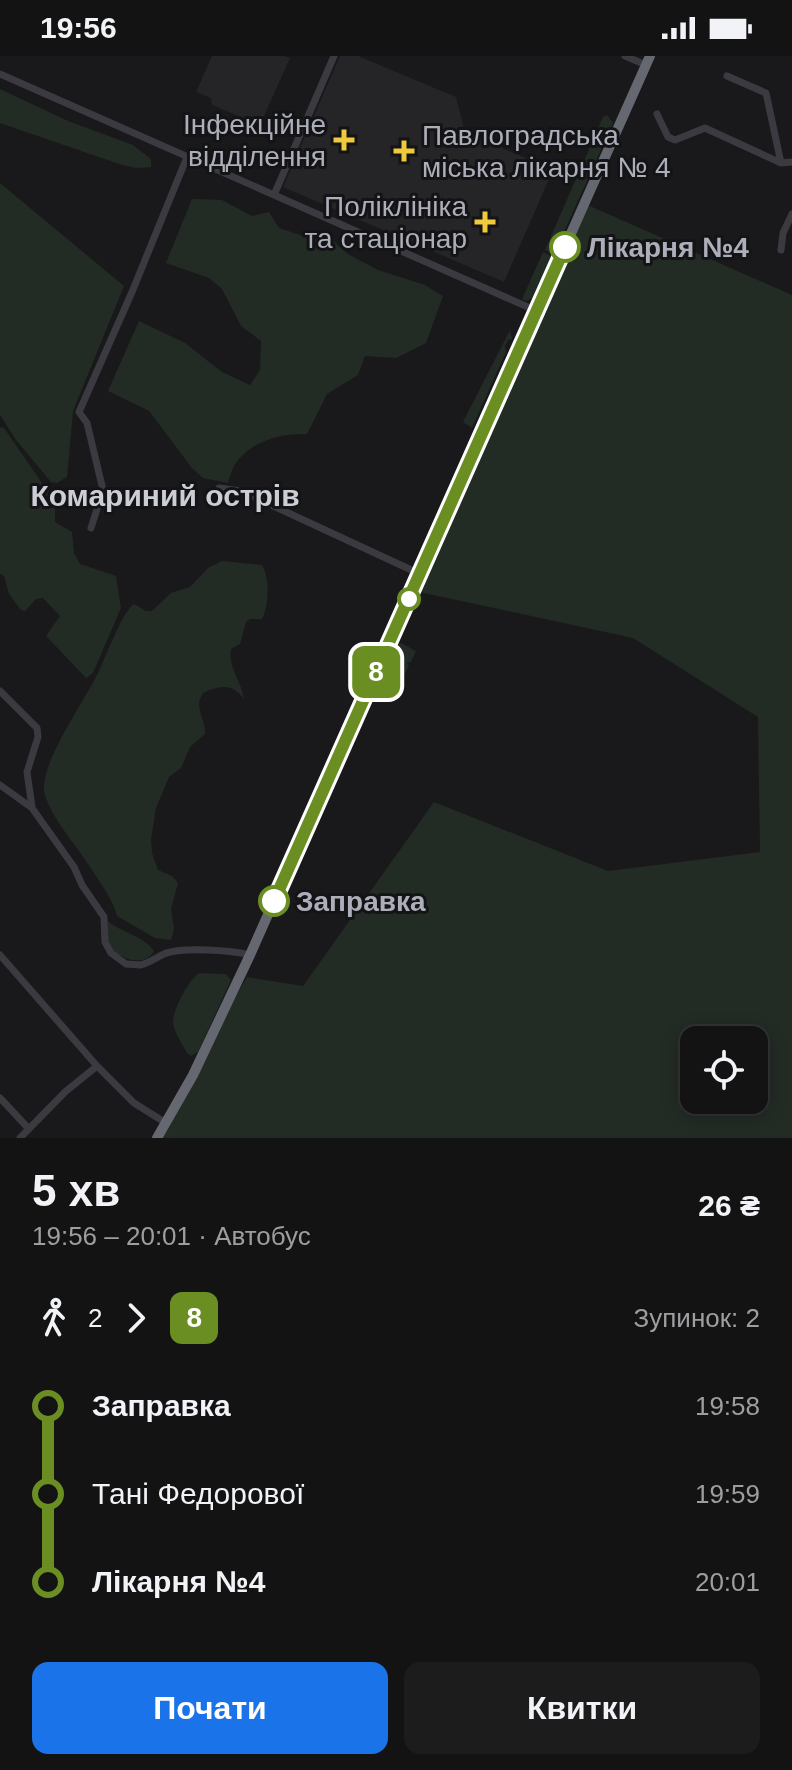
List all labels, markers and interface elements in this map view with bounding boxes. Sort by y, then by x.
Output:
text: 19:56 [40,11,117,44]
place label: Інфекційне відділення [183,109,326,172]
place label: Павлоградська міська лікарня № 4 [422,120,671,183]
marker: Інфекційне відділення [333,129,355,151]
marker: Павлоградська міська лікарня № 4 [393,140,415,162]
place label: Поліклініка та стаціонар [305,191,467,254]
marker: Поліклініка та стаціонар [474,211,496,233]
marker: Лікарня №4 [550,232,580,262]
place label: Лікарня №4 [587,232,749,263]
district label: Комариний острів [30,479,300,512]
unlabelled marker [398,588,420,610]
line badge: 8 [350,646,402,698]
text: 8 [368,656,384,687]
marker: Заправка [259,886,289,916]
place label: Заправка [296,886,426,917]
map controls [680,1026,768,1114]
button: locate [680,1026,768,1114]
text: 5 хв [32,1166,120,1215]
text: 26 ₴ [698,1189,760,1222]
text: 19:56 – 20:01 · Автобус [32,1221,311,1251]
icon: walk [32,1296,76,1340]
icon: forward [114,1296,158,1340]
text: 8 [186,1302,202,1333]
text: 2 [88,1303,102,1333]
text: Зупинок: 2 [634,1303,760,1333]
text: Заправка [92,1389,231,1422]
text: 19:58 [695,1391,760,1421]
text: Тані Федорової [92,1477,304,1510]
text: 19:59 [695,1479,760,1509]
text: Лікарня №4 [92,1565,266,1598]
text: 20:01 [695,1567,760,1597]
button: Почати [32,1662,388,1754]
button: Квитки [404,1662,760,1754]

